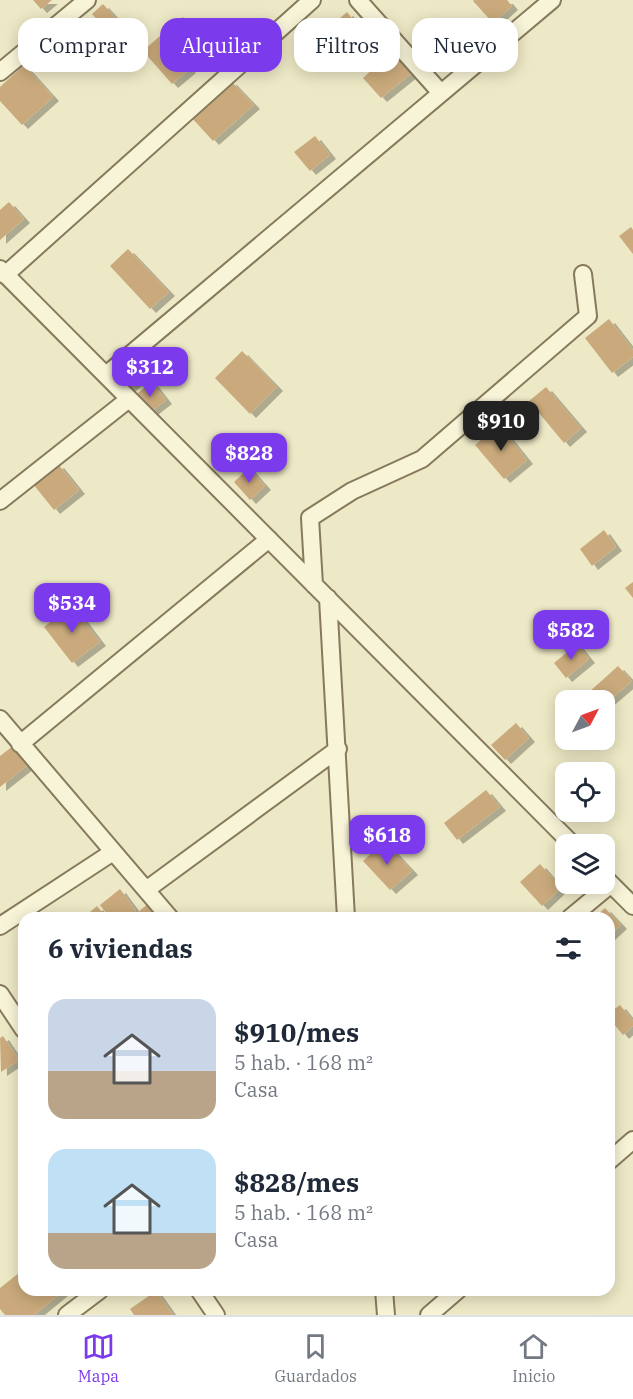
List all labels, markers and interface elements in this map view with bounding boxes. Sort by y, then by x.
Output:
chip: Comprar [18,18,148,72]
chip: Alquilar [160,18,282,72]
chip: Filtros [294,18,400,72]
chip: Nuevo [412,18,518,72]
pin: $312 [114,347,186,398]
text: $312 [126,353,174,380]
pin: $910 [465,401,537,452]
text: $910 [477,407,525,434]
pin: $828 [213,433,285,484]
text: $828 [225,439,273,466]
pin: $534 [36,583,108,634]
text: $534 [48,589,96,616]
pin: $582 [535,610,607,661]
text: $582 [547,616,595,643]
north arrow [555,690,615,750]
map controls [555,690,615,894]
button: locate [555,762,615,822]
pin: $618 [351,815,423,866]
text: $618 [363,821,411,848]
button: layers [555,834,615,894]
text: 6 viviendas [48,931,193,965]
icon: filters [552,932,585,965]
text: $910/mes [234,1015,359,1049]
icon: home [96,1023,168,1095]
text: 5 hab. · 168 m² [234,1049,373,1076]
text: Casa [234,1076,278,1103]
text: $828/mes [234,1165,359,1199]
icon: home [96,1173,168,1245]
text: 5 hab. · 168 m² [234,1199,373,1226]
text: Casa [234,1226,278,1253]
tab: Mapa [78,1330,119,1386]
tab: Guardados [274,1330,357,1386]
tab: Inicio [512,1330,555,1386]

